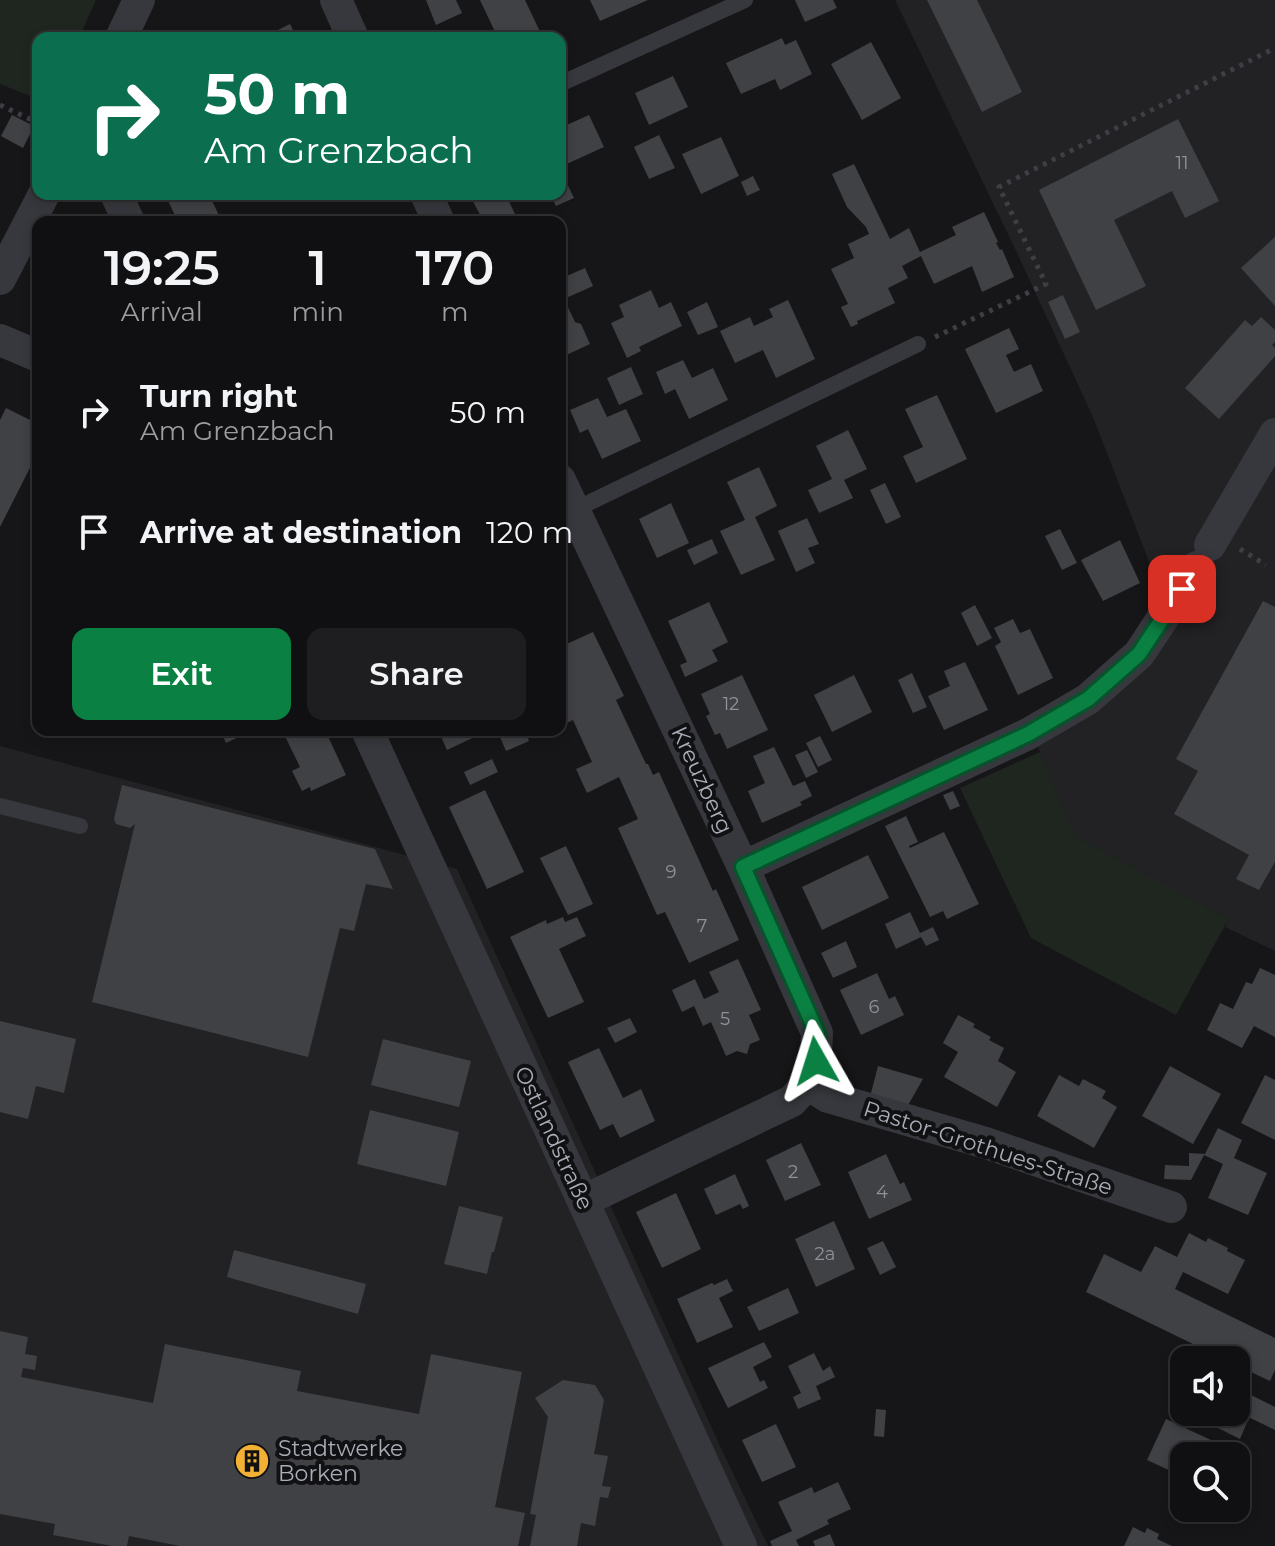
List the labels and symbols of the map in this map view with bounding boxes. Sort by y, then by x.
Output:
house number: 11 [1176,152,1189,174]
pin [1148,555,1216,623]
house number: 12 [723,693,739,715]
street label: Kreuzberg [665,722,739,838]
house number: 9 [666,861,677,883]
house number: 7 [697,915,707,937]
house number: 6 [869,996,880,1018]
house number: 5 [720,1008,730,1030]
position arrow [774,1019,858,1103]
street label: Ostlandstraße [509,1062,599,1214]
street label: Pastor-Grothues-Straße [860,1095,1116,1201]
house number: 2 [788,1161,798,1183]
house number: 4 [876,1181,888,1203]
house number: 2a [815,1243,835,1265]
place label: Stadtwerke Borken [278,1435,403,1487]
building icon: Stadtwerke Borken [233,1442,271,1480]

